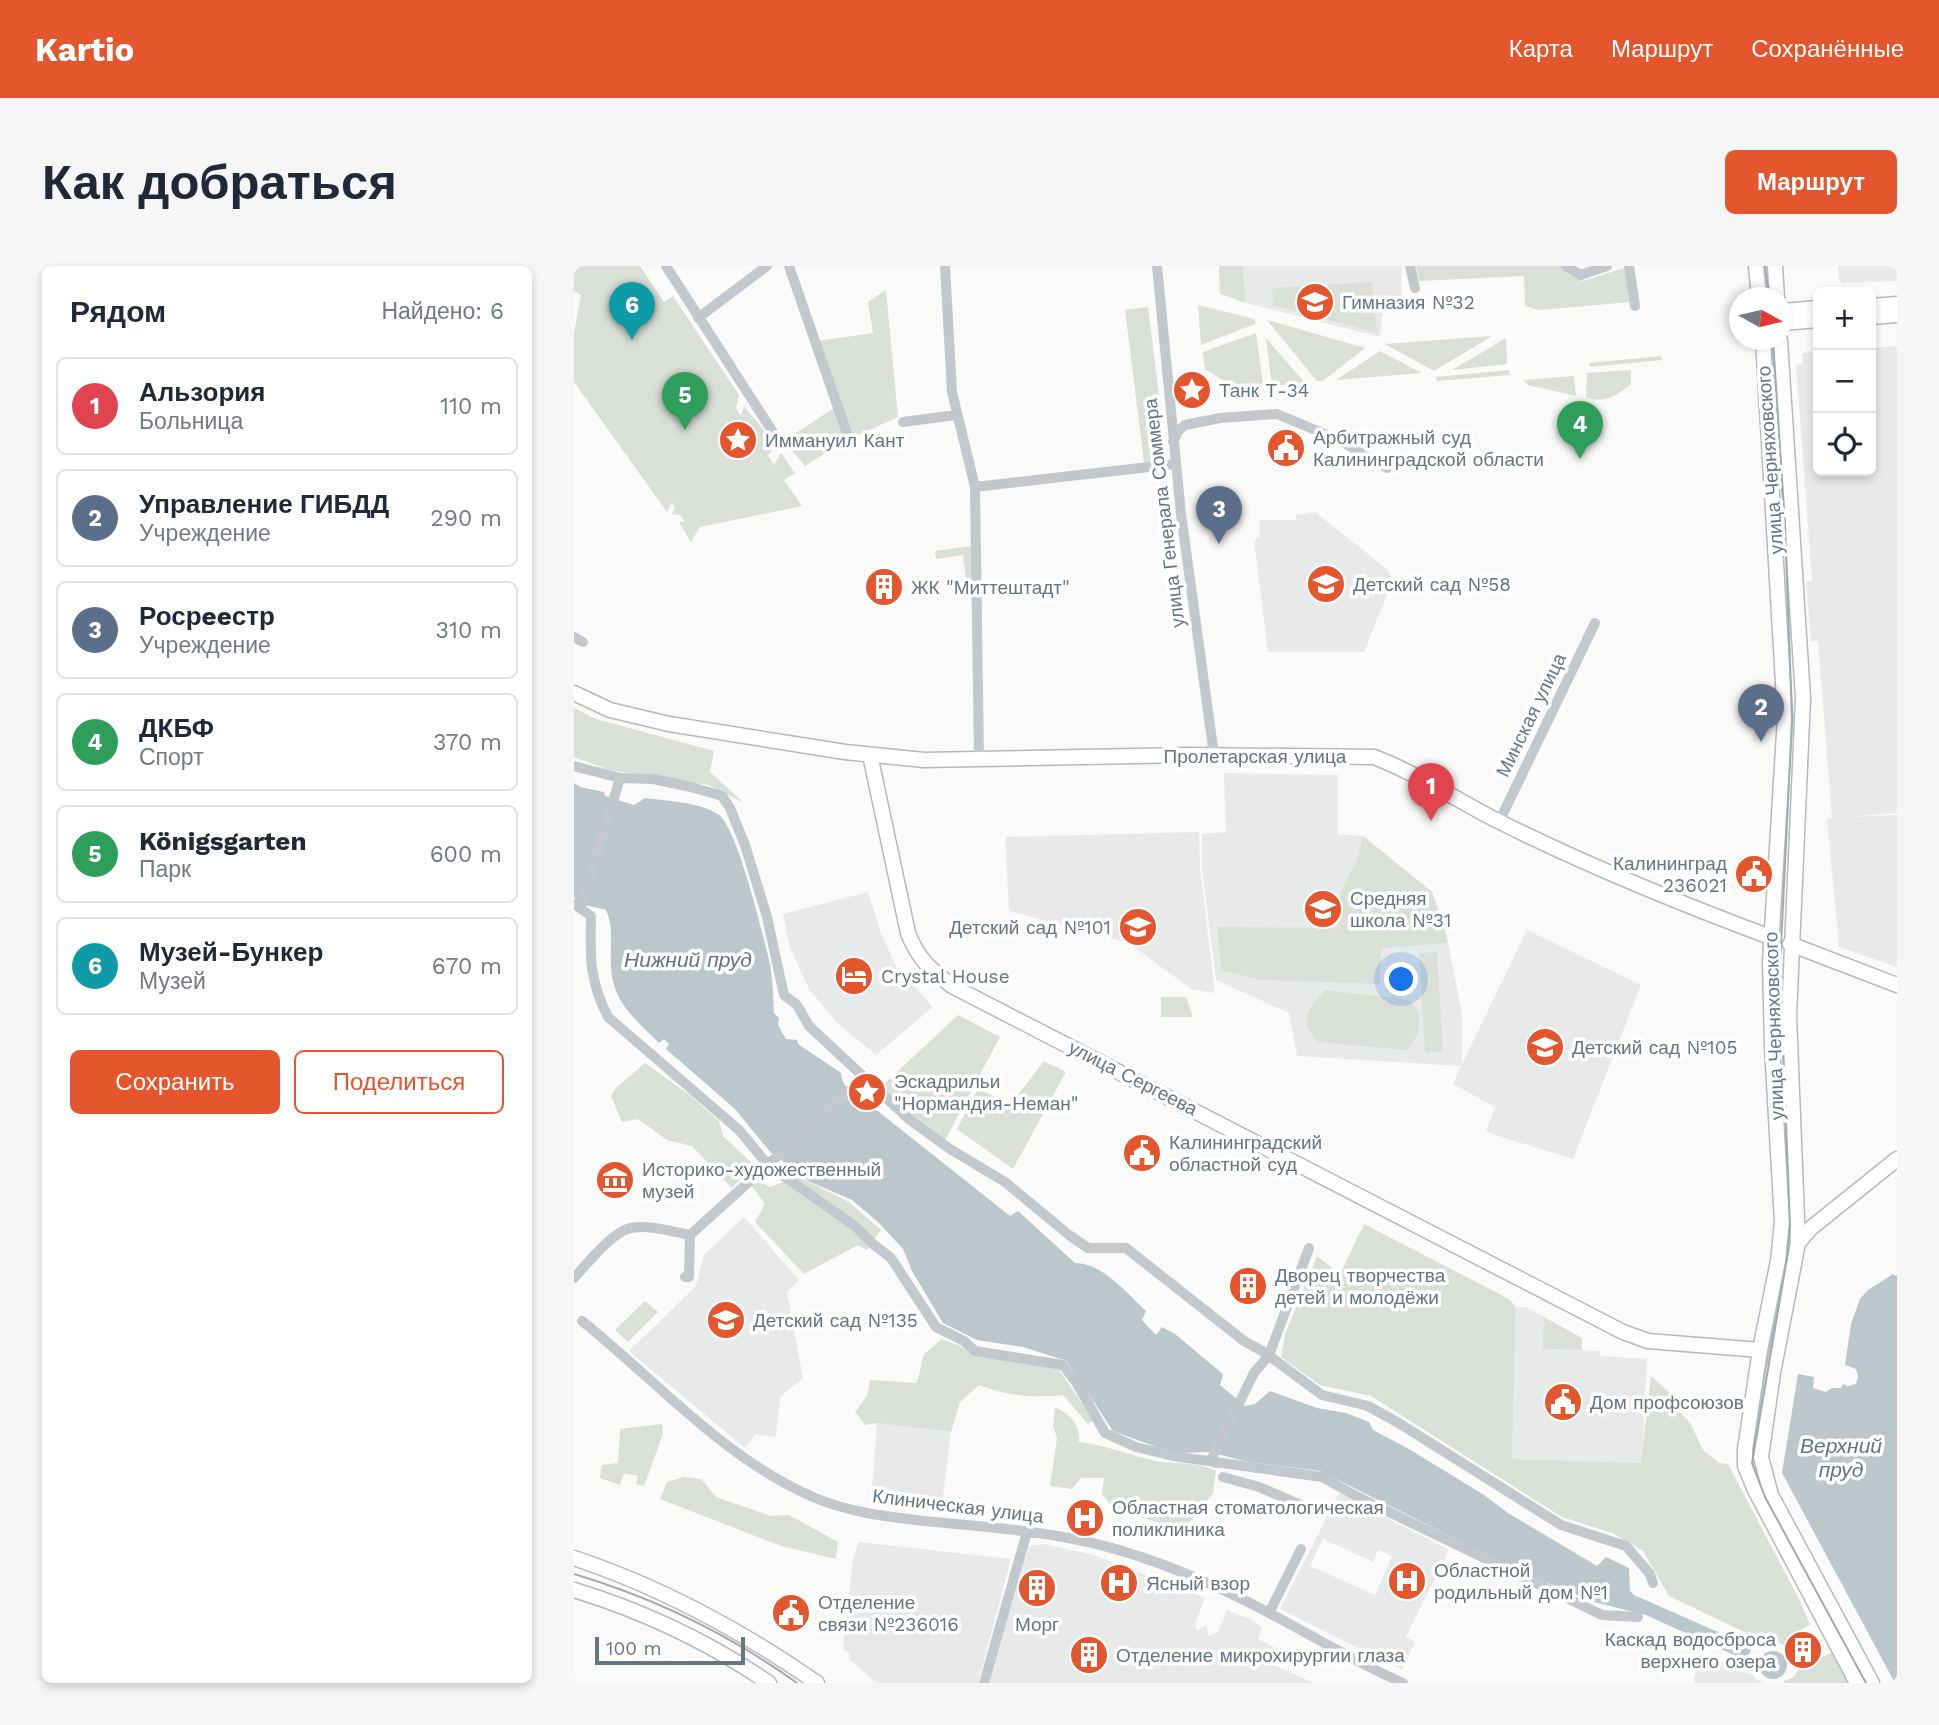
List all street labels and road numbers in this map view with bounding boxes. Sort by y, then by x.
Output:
street label: улица Черняховского [1752,365,1788,555]
street label: улица Генерала Соммера [1138,397,1189,629]
street label: Минская улица [1491,649,1571,781]
street label: Пролетарская улица [1164,745,1347,768]
street label: улица Черняховского [1759,931,1789,1121]
street label: улица Сергеева [1065,1036,1202,1121]
street label: Клиническая улица [871,1484,1045,1528]

